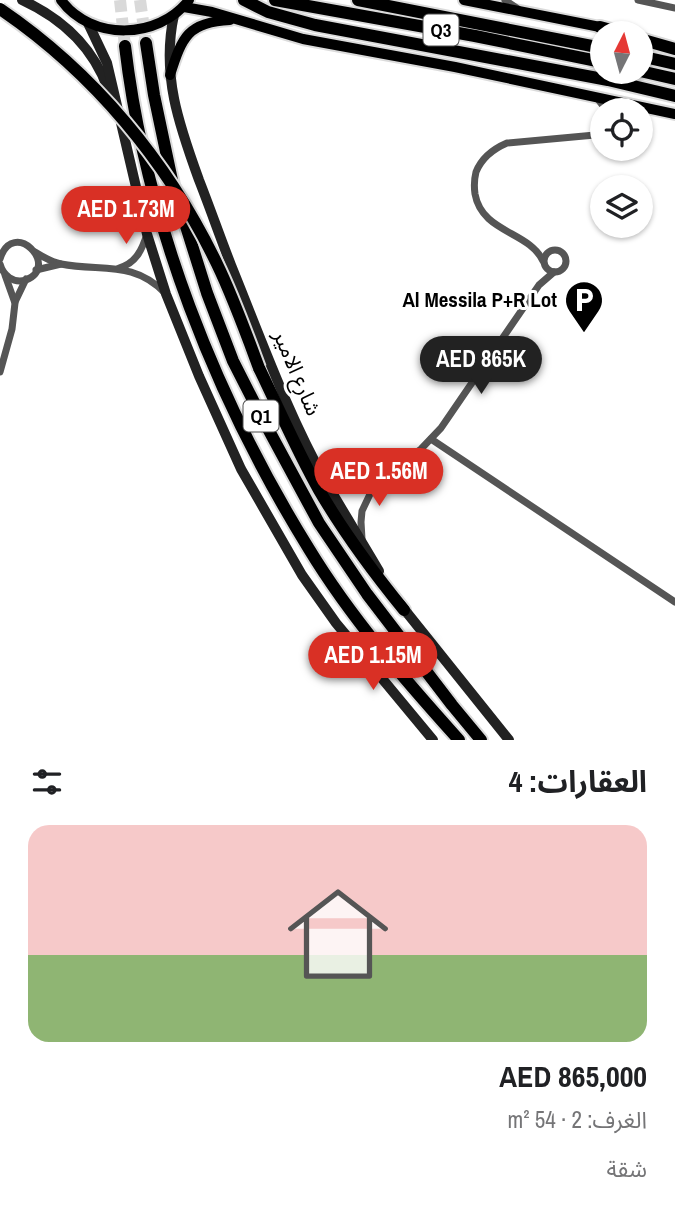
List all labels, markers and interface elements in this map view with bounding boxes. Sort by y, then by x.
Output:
road number: Q3 [424,14,458,46]
north arrow [590,21,653,84]
map controls [590,21,653,238]
button: locate [590,98,653,161]
button: layers [590,175,653,238]
pin: AED 1.73M [46,187,206,246]
text: AED 1.73M [77,193,175,224]
parking icon: Al Messila P+R Lot [563,279,605,334]
place label: Al Messila P+R Lot [402,285,557,314]
street label: شارع الامير [265,325,328,420]
pin: AED 865K [409,336,553,396]
text: AED 865K [436,343,526,374]
road number: Q1 [244,400,278,432]
pin: AED 1.56M [299,448,459,508]
text: AED 1.56M [330,455,428,486]
pin: AED 1.15M [293,632,453,692]
text: AED 1.15M [324,639,422,670]
text: العقارات: 4 [509,761,647,801]
icon: filters [28,763,66,801]
icon: home [275,871,401,997]
text: AED 865,000 [499,1056,647,1096]
text: الغرف: 2 · 54 m² [508,1104,647,1135]
text: شقة [606,1153,647,1184]

